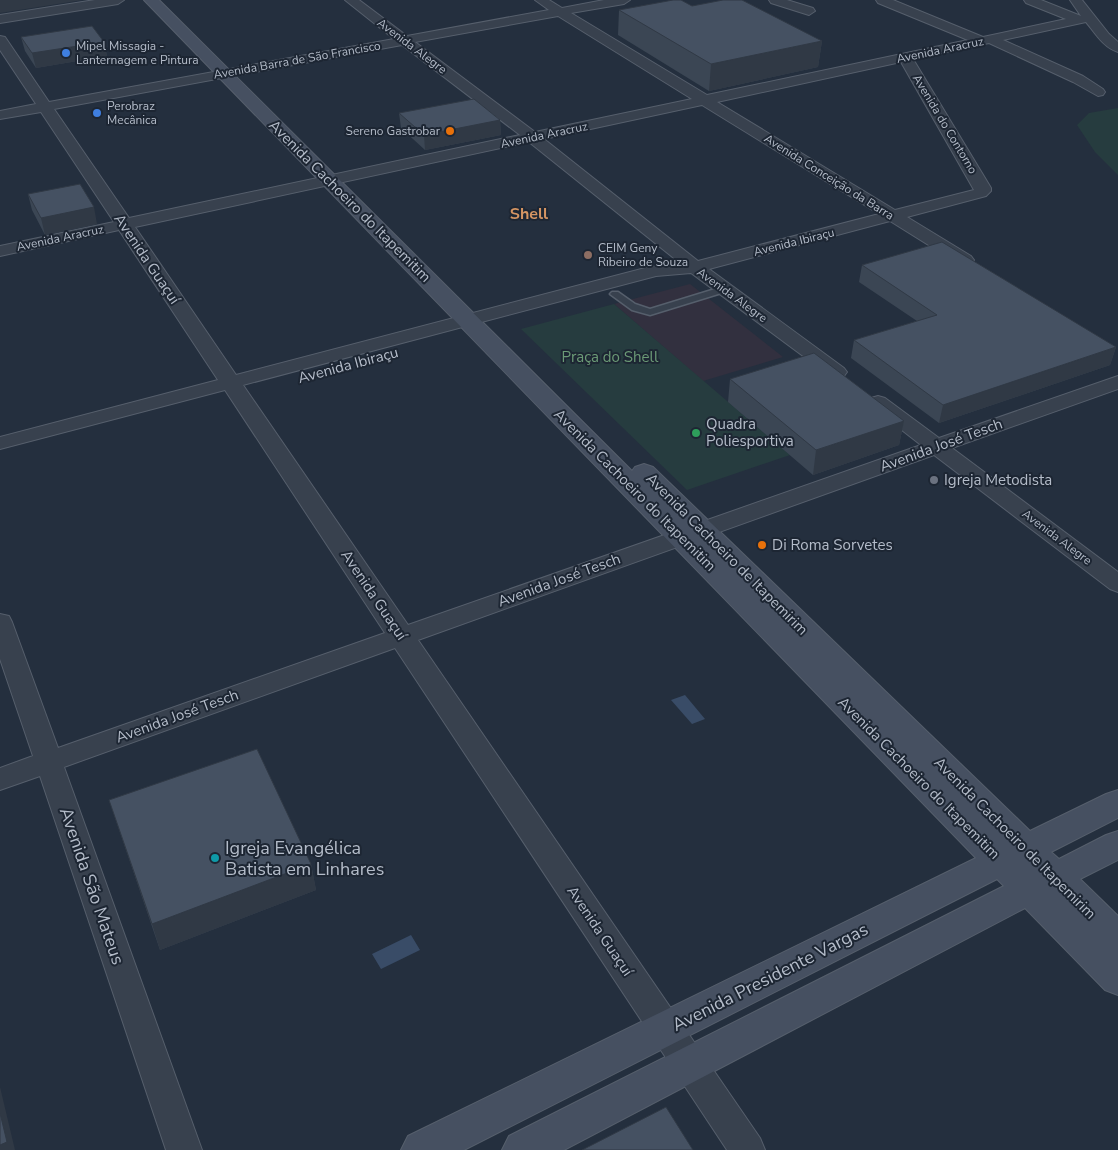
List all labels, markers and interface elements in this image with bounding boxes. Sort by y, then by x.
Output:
street label: Avenida Alegre [374,15,450,77]
street label: Avenida Aracruz [895,33,985,67]
street label: Avenida Barra de São Francisco [212,37,382,83]
place label: Mipel Missagia - Lanternagem e Pintura [76,38,199,68]
marker: Mipel Missagia - Lanternagem e Pintura [60,47,72,59]
street label: Avenida do Contorno [909,71,981,177]
place label: Perobraz Mecânica [107,98,157,128]
marker: Perobraz Mecânica [91,107,103,119]
street label: Avenida Cachoeiro do Itapemitim [265,116,435,286]
street label: Avenida Aracruz [499,118,589,152]
place label: Sereno Gastrobar [346,123,441,139]
marker: Sereno Gastrobar [444,125,456,137]
street label: Avenida Conceição da Barra [761,130,897,224]
district label: Shell [510,203,548,225]
street label: Avenida Guaçuí [109,210,185,309]
street label: Avenida Aracruz [15,221,105,255]
street label: Avenida Ibiraçu [752,224,836,260]
place label: CEIM Geny Ribeiro de Souza [598,240,688,270]
marker: CEIM Geny Ribeiro de Souza [582,249,594,261]
street label: Avenida Alegre [694,264,770,326]
street label: Avenida Ibiraçu [295,342,401,388]
park label: Praça do Shell [562,347,659,367]
street label: Avenida Cachoeiro do Itapemitim [550,405,720,575]
street label: Avenida José Tesch [877,413,1005,477]
place label: Quadra Poliesportiva [706,414,794,451]
marker: Quadra Poliesportiva [690,427,702,439]
street label: Avenida Cachoeiro de Itapemirim [642,469,812,639]
place label: Igreja Metodista [944,470,1052,490]
marker: Igreja Metodista [928,474,940,486]
street label: Avenida Alegre [1019,506,1095,568]
place label: Di Roma Sorvetes [772,535,893,555]
marker: Di Roma Sorvetes [756,539,768,551]
street label: Avenida Guaçuí [336,546,412,645]
street label: Avenida José Tesch [495,548,623,612]
street label: Avenida José Tesch [113,684,241,748]
street label: Avenida Cachoeiro do Itapemitim [834,693,1004,863]
street label: Avenida Cachoeiro de Itapemirim [930,753,1100,923]
street label: Avenida São Mateus [54,804,130,968]
place label: Igreja Evangélica Batista em Linhares [225,836,384,881]
marker: Igreja Evangélica Batista em Linhares [209,852,221,864]
street label: Avenida Guaçuí [562,882,638,981]
street label: Avenida Presidente Vargas [668,917,872,1037]

